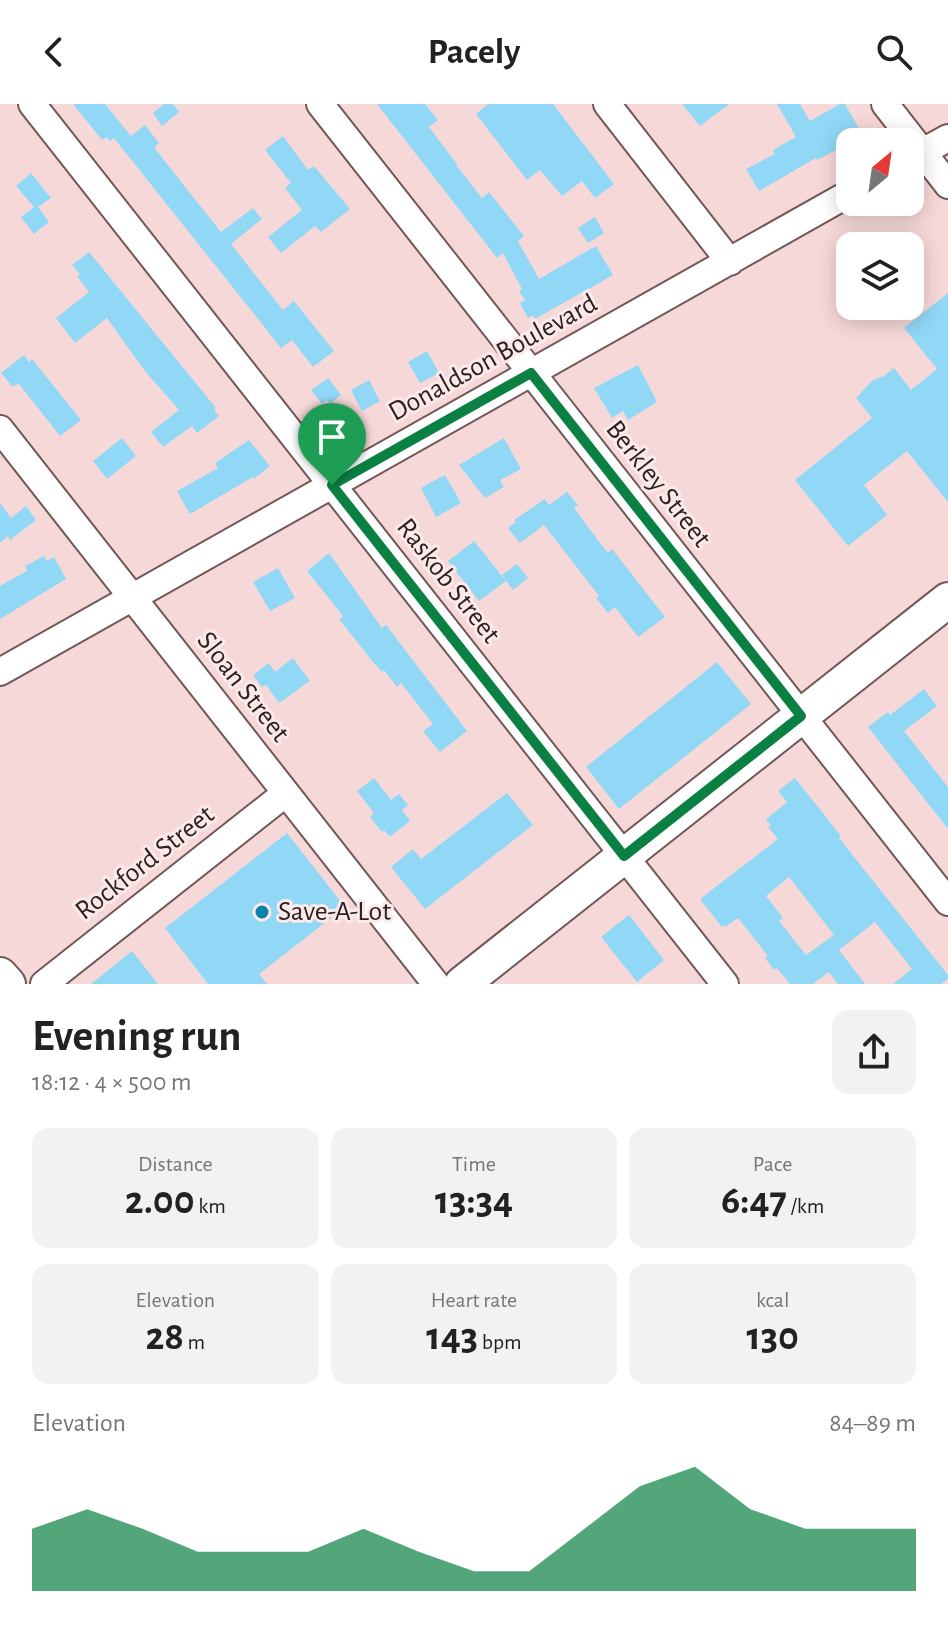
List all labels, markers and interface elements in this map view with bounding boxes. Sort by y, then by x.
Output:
icon: back [32,30,76,74]
icon: search [872,30,916,74]
text: Pacely [428,34,520,70]
north arrow [836,128,924,216]
map controls [836,128,924,320]
button: layers [836,232,924,320]
street label: Donaldson Boulevard [384,289,602,427]
pin [298,403,366,485]
icon: arrive [310,415,354,459]
street label: Berkley Street [600,416,716,552]
street label: Raskob Street [391,514,505,648]
street label: Sloan Street [192,627,294,747]
street label: Rockford Street [70,800,220,926]
place label: Save-A-Lot [278,898,391,926]
marker: Save-A-Lot [253,903,271,921]
button: share [832,1010,916,1094]
text: Evening run [32,1015,241,1059]
text: 18:12 · 4 × 500 m [32,1069,192,1095]
text: Distance [138,1153,213,1175]
text: Time [452,1153,496,1175]
text: Pace [753,1153,792,1175]
text: 2.00 [125,1181,195,1221]
text: 13:34 [435,1181,513,1221]
text: 6:47 [721,1181,787,1221]
text: km [195,1195,226,1217]
text: /km [787,1195,824,1217]
text: Elevation [136,1289,215,1311]
text: Heart rate [431,1289,517,1311]
text: kcal [756,1289,789,1311]
text: 28 [145,1317,184,1357]
text: 143 [426,1317,478,1357]
text: 130 [746,1317,799,1357]
text: m [184,1331,205,1353]
text: bpm [478,1331,522,1353]
text: Elevation [32,1410,126,1436]
text: 84–89 m [829,1410,916,1436]

